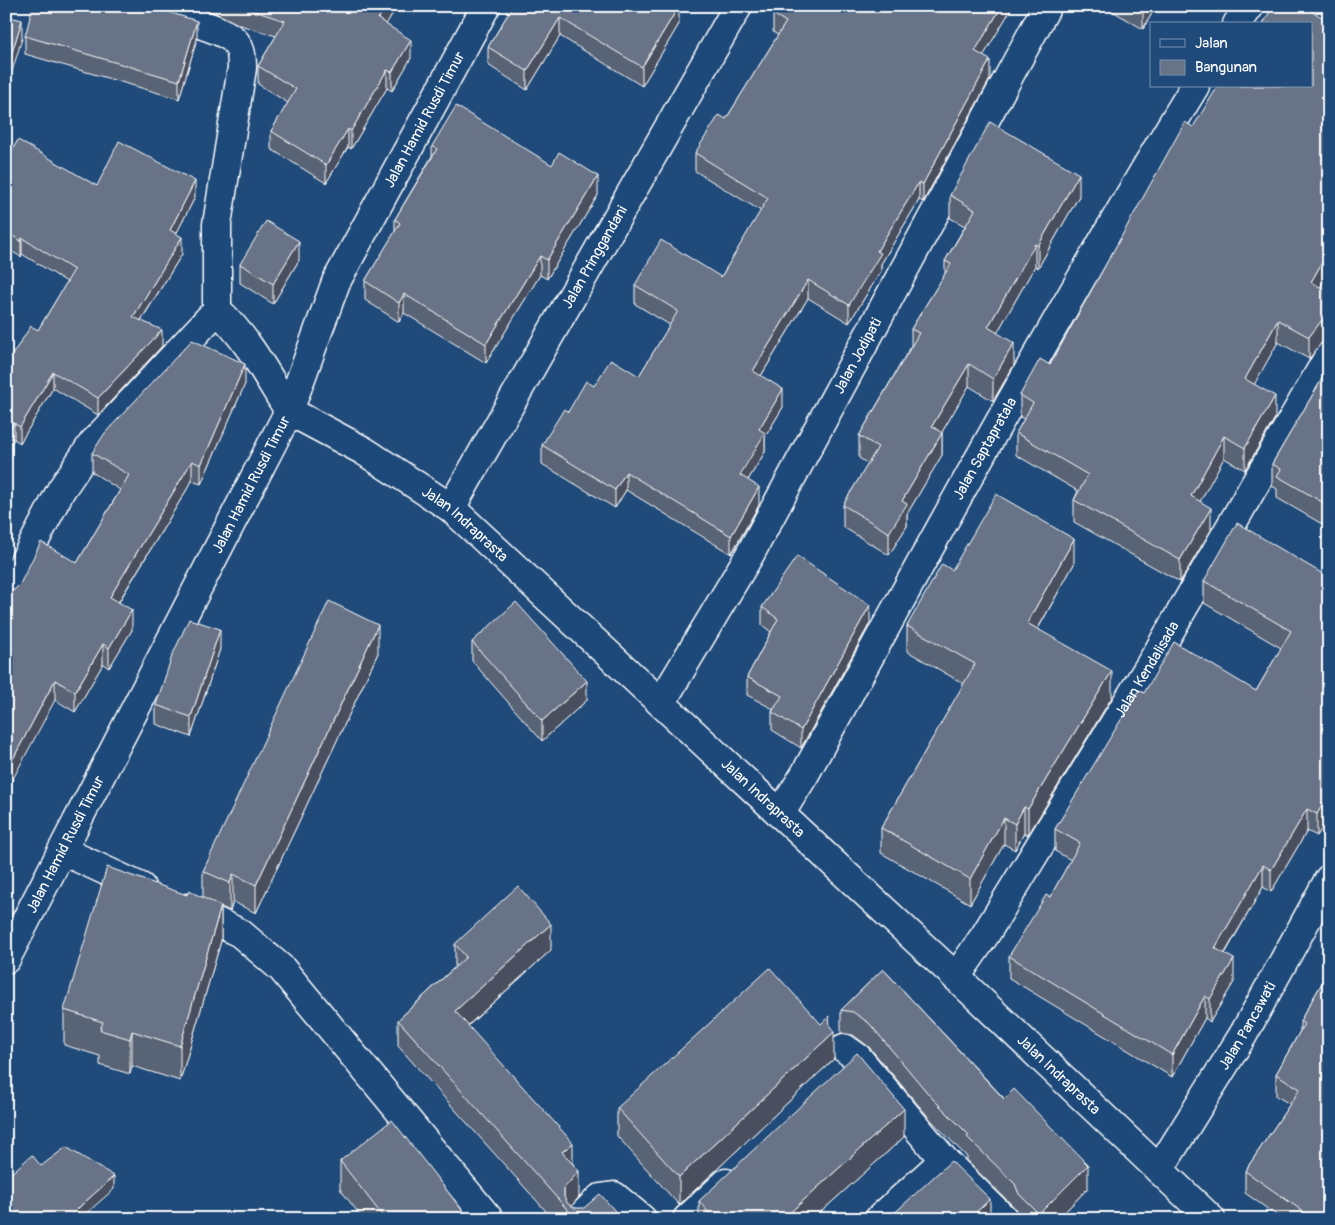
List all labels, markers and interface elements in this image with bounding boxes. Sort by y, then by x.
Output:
legend [1150,22,1312,88]
text: Jalan [1195,34,1228,53]
street label: Jalan Hamid Rusdi Timur [380,48,469,191]
text: Bangunan [1195,58,1257,77]
street label: Jalan Pringgandani [558,202,632,312]
street label: Jalan Jodipati [829,314,886,397]
street label: Jalan Saptapratala [948,394,1021,503]
street label: Jalan Hamid Rusdi Timur [208,412,295,557]
street label: Jalan Indraprasta [418,482,512,566]
street label: Jalan Kendalisada [1110,618,1183,721]
street label: Jalan Indraprasta [717,754,809,841]
street label: Jalan Hamid Rusdi Timur [22,772,109,916]
street label: Jalan Pancawati [1214,978,1280,1073]
street label: Jalan Indraprasta [1013,1031,1104,1119]

